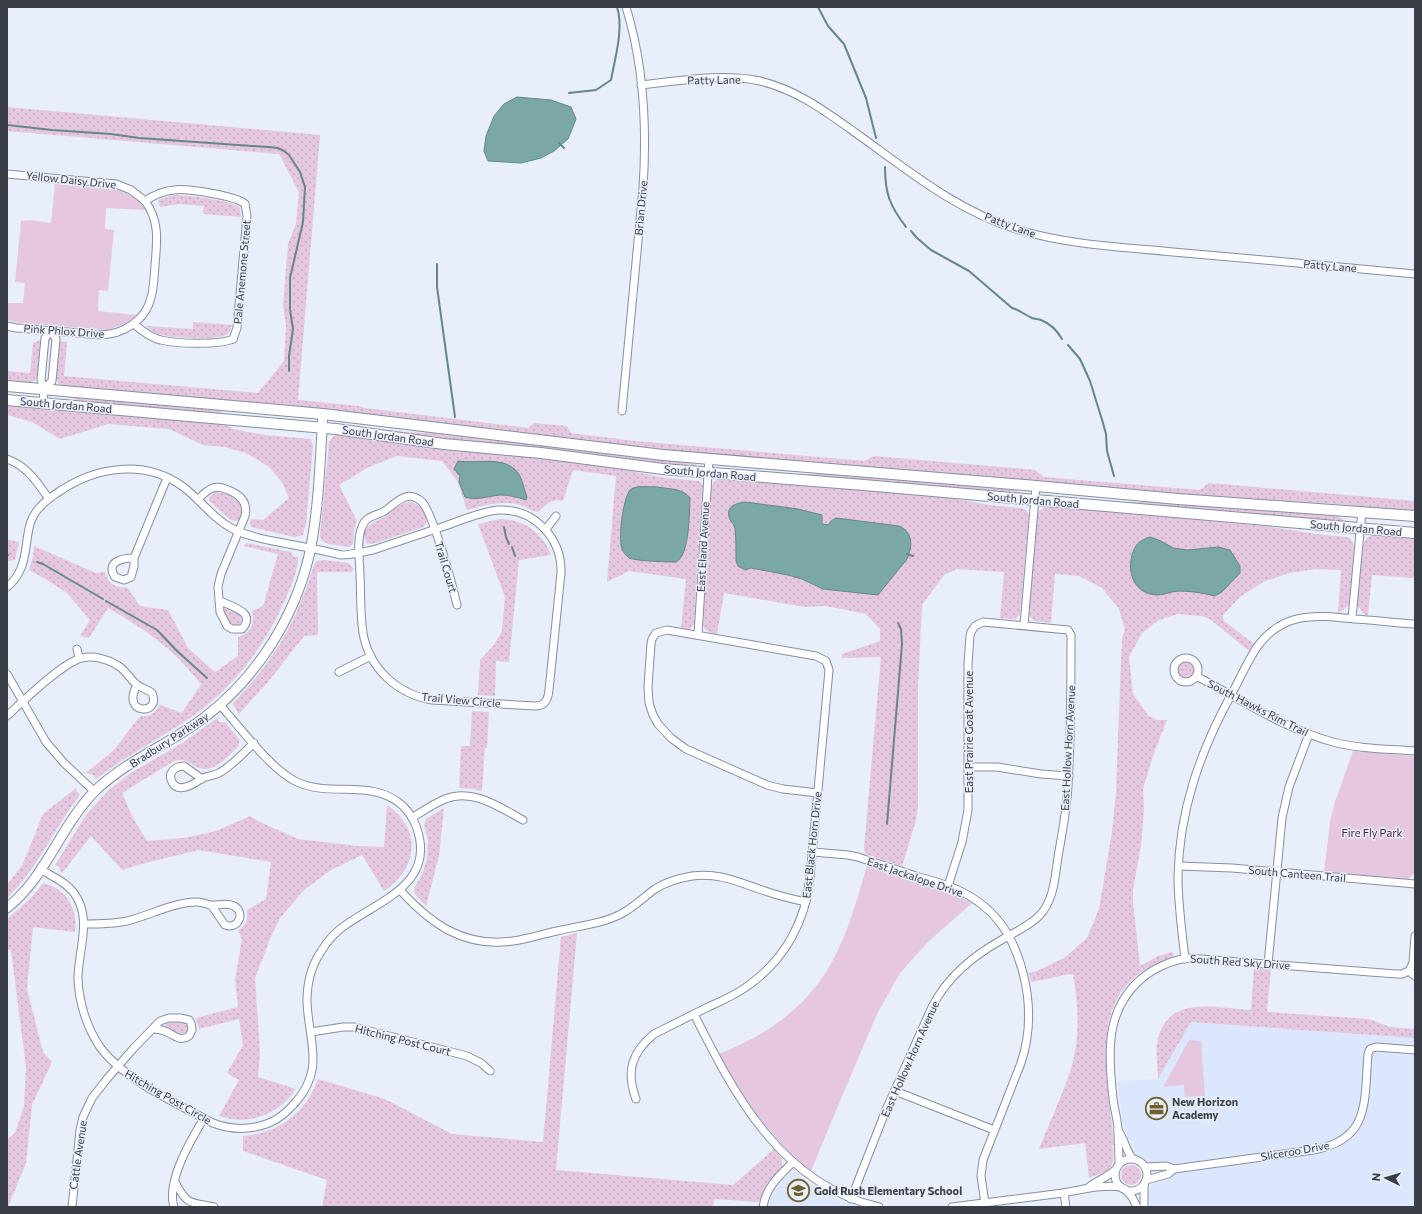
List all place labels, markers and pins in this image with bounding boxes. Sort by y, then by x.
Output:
office icon: New Horizon Academy [1144,1095,1170,1121]
place label: New Horizon Academy [1172,1095,1238,1121]
school or university icon: Gold Rush Elementary School [786,1178,812,1204]
place label: Gold Rush Elementary School [814,1184,962,1197]

